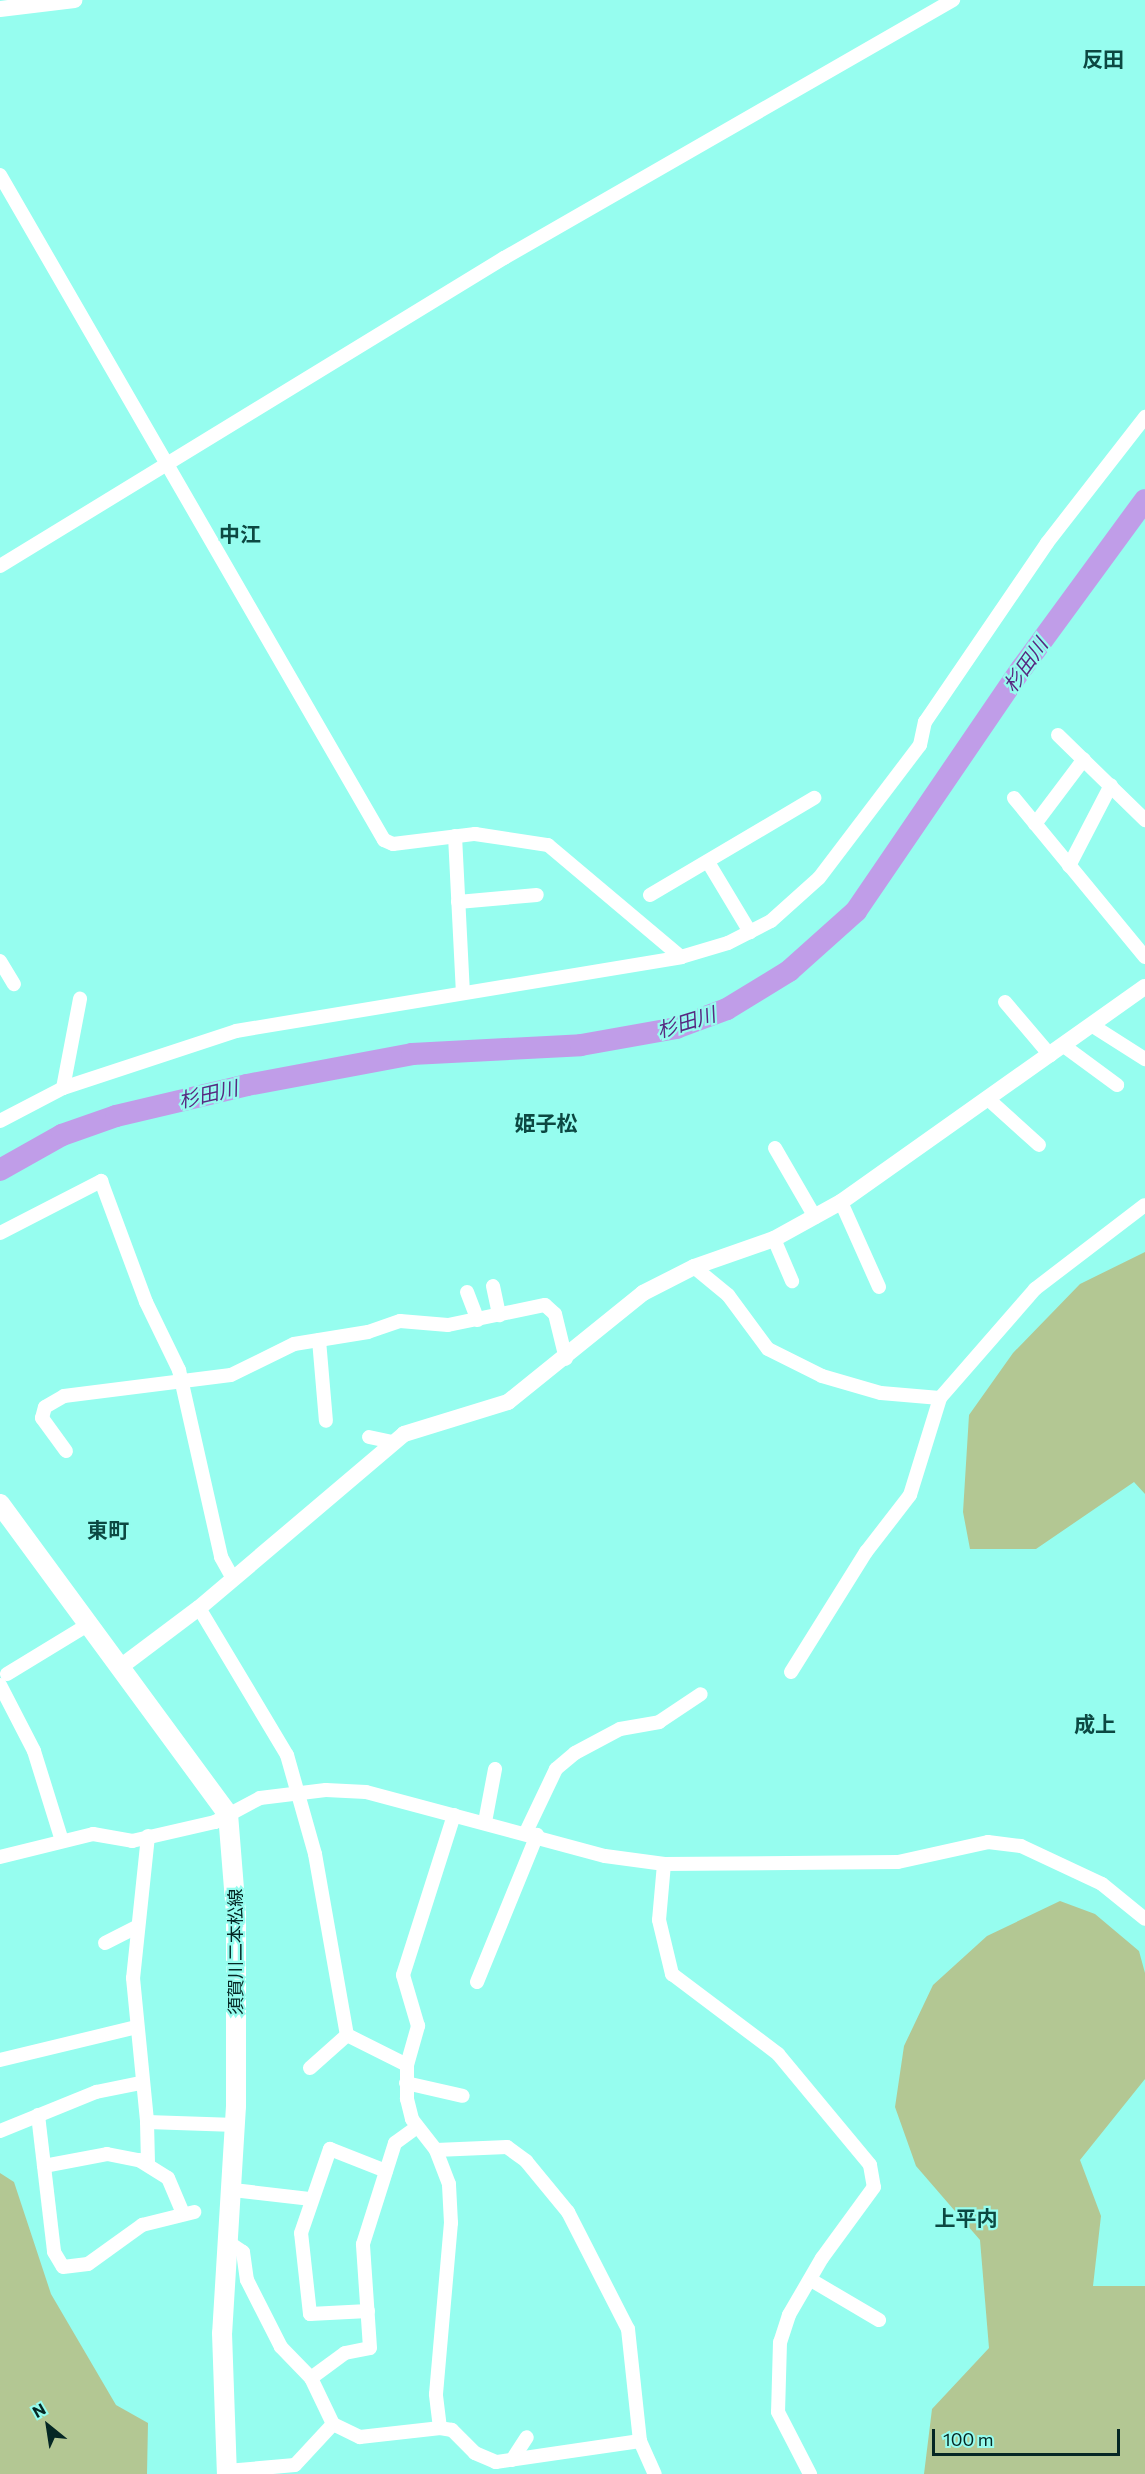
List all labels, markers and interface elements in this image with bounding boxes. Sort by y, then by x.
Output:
district label: 反田 [1082,46,1124,72]
district label: 中江 [219,521,261,547]
water label: 杉田川 [998,634,1052,696]
water label: 杉田川 [654,1002,718,1042]
water label: 杉田川 [176,1076,240,1112]
district label: 姫子松 [515,1110,577,1136]
district label: 東町 [87,1517,129,1543]
district label: 成上 [1074,1711,1116,1737]
street label: 須賀川二本松線 [224,1889,246,2015]
district label: 上平内 [935,2205,997,2231]
north arrow [18,2396,78,2456]
text: N [29,2399,49,2421]
scale bar [935,2417,1122,2455]
text: 100 m [943,2428,993,2450]

